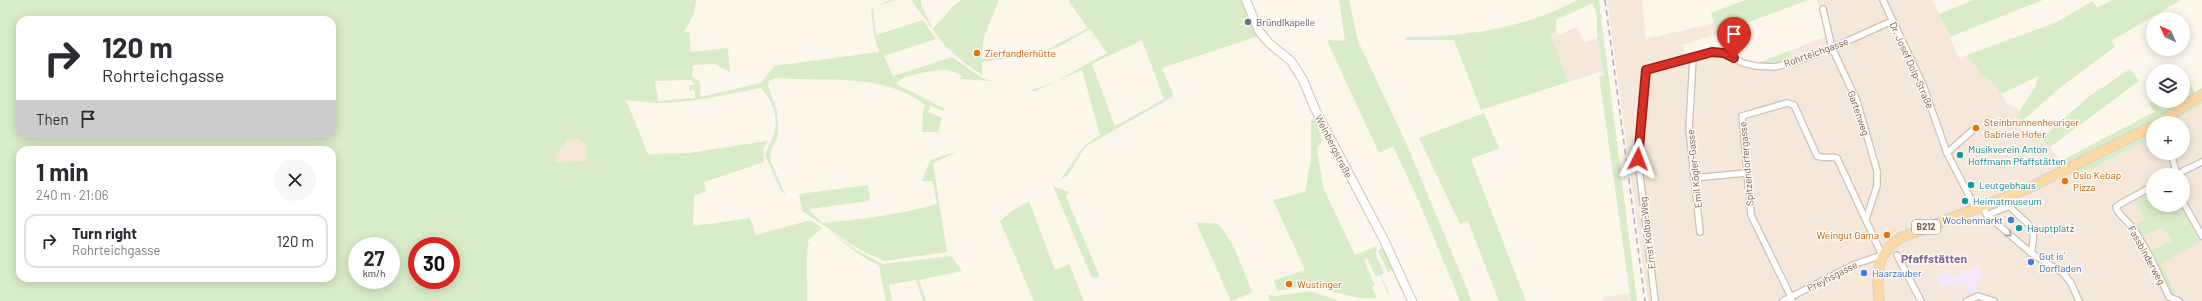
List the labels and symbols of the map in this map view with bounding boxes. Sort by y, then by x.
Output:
north arrow [2146,12,2190,56]
place label: Bründlkapelle [1256,16,1315,28]
marker: Bründlkapelle [1243,17,1253,27]
pin [1717,17,1751,58]
street label: Dr. Josef Dolp-Straße [1887,20,1937,110]
street label: Rohrteichgasse [1782,35,1850,69]
place label: Zierfandlerhütte [985,47,1056,59]
marker: Zierfandlerhütte [972,48,982,58]
street label: Gartenweg [1846,89,1872,137]
street label: Weinbergstraße [1313,112,1355,180]
place label: Steinbrunnenheuriger Gabriele Hofer [1984,116,2079,140]
street label: Spitzendorfergasse [1736,121,1756,207]
marker: Steinbrunnenheuriger Gabriele Hofer [1971,123,1981,133]
street label: Emil Kögler-Gasse [1684,129,1704,209]
position arrow [1617,138,1659,180]
place label: Musikverein Anton Hoffmann Pfaffstätten [1968,143,2066,167]
marker: Musikverein Anton Hoffmann Pfaffstätten [1955,150,1965,160]
place label: Oslo Kebap Pizza [2073,169,2121,193]
marker: Oslo Kebap Pizza [2060,176,2070,186]
place label: Leutgebhaus [1979,179,2036,191]
marker: Leutgebhaus [1966,180,1976,190]
place label: Heimatmuseum [1973,195,2042,207]
street label: Ernst Kolba-Weg [1637,196,1657,270]
marker: Heimatmuseum [1960,196,1970,206]
place label: Wochenmarkt [1942,214,2003,226]
marker: Wochenmarkt [2006,215,2016,225]
road number: B212 [1912,220,1940,234]
place label: Hauptplatz [2027,222,2075,234]
marker: Hauptplatz [2014,223,2024,233]
street label: Fassbinderweg [2126,223,2168,287]
place label: Weingut Gama [1817,229,1879,241]
marker: Weingut Gama [1882,230,1892,240]
one-way arrow [2004,230,2012,237]
speed limit sign: 30 [408,237,460,289]
place label: Gut is´ Dorfladen [2039,250,2081,274]
district label: Pfaffstätten [1901,251,1967,265]
marker: Gut is´ Dorfladen [2026,257,2036,267]
street label: Preyhsgasse [1805,258,1859,294]
place label: Haarzauber [1872,267,1922,279]
marker: Haarzauber [1859,268,1869,278]
place label: Wustinger [1297,278,1342,290]
marker: Wustinger [1284,279,1294,289]

